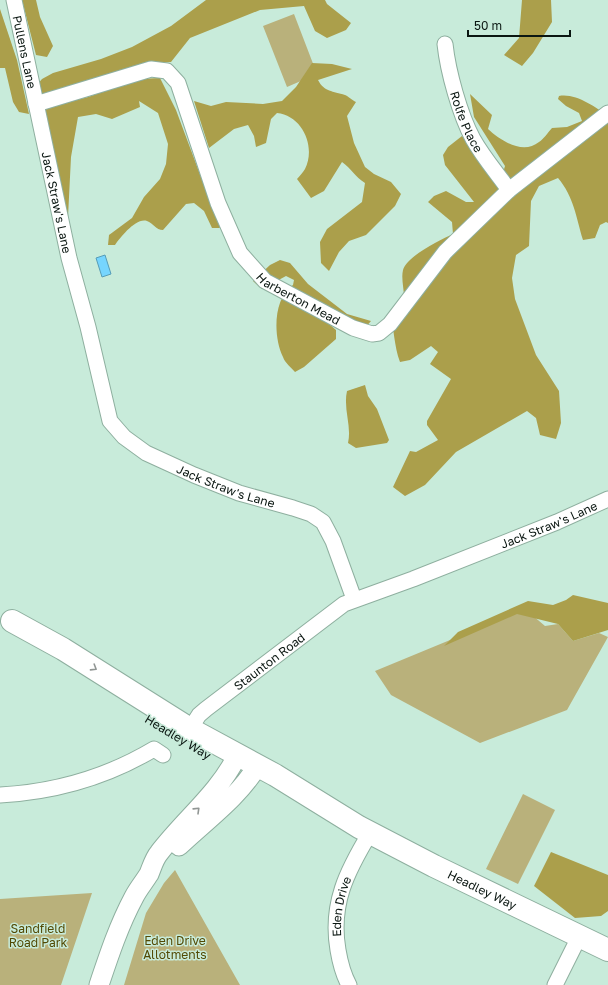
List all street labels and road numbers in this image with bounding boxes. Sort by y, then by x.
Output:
street label: Pullens Lane [10,14,40,90]
street label: Rolfe Place [448,89,487,155]
street label: Jack Straw's Lane [39,150,75,255]
street label: Harberton Mead [253,269,343,327]
street label: Jack Straw's Lane [175,461,277,510]
street label: Jack Straw's Lane [498,497,600,551]
street label: Staunton Road [230,629,308,693]
street label: Headley Way [142,711,214,763]
street label: Headley Way [445,866,520,912]
street label: Eden Drive [328,874,354,937]

